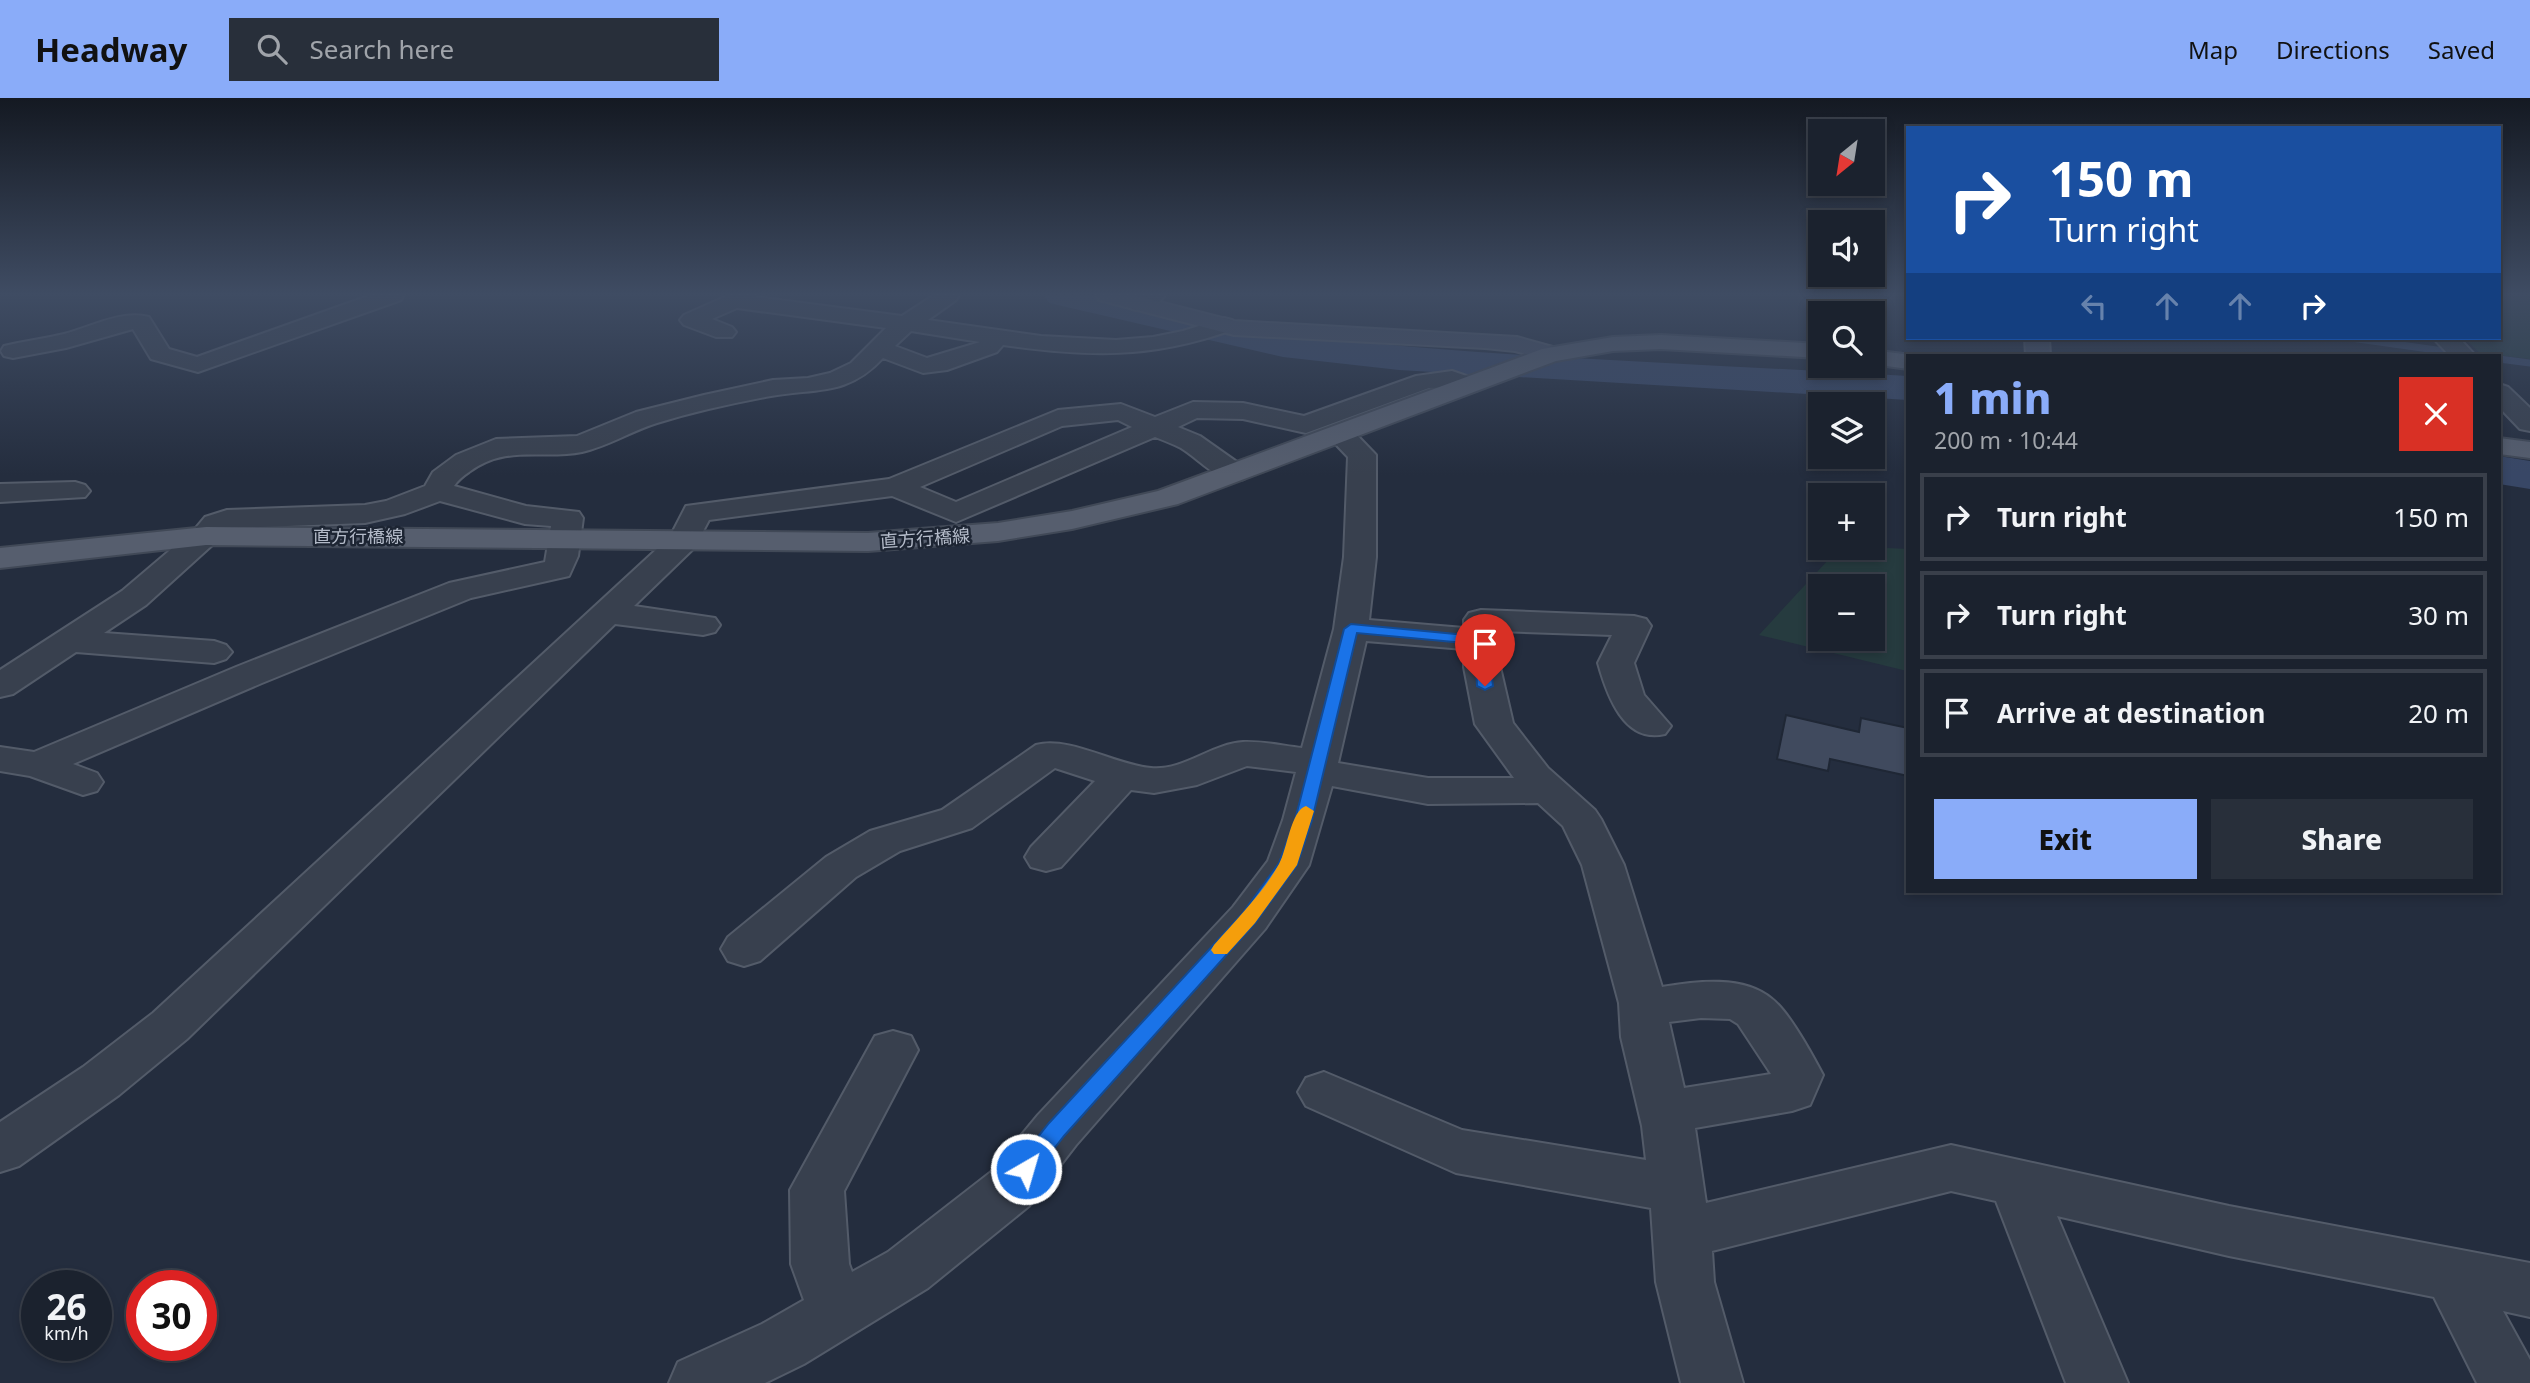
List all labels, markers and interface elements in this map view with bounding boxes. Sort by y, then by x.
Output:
search box [229,18,719,81]
text: Headway [35,27,187,72]
icon: search [253,30,291,68]
text: Search here [309,31,454,67]
text: Map [2188,33,2238,66]
text: Directions [2276,33,2390,66]
text: Saved [2428,33,2495,66]
north arrow [1808,119,1885,196]
map controls [1808,119,1885,651]
text: 150 m [2049,145,2194,211]
icon: right [1934,154,2025,245]
text: Turn right [2049,208,2199,251]
button: sound [1808,210,1885,287]
icon: left [2075,287,2113,325]
icon: ahead [2148,287,2186,325]
icon: ahead [2221,287,2259,325]
icon: right [2294,287,2332,325]
button: search [1808,301,1885,378]
text: 1 min [1934,369,2051,426]
button: close [2399,377,2473,451]
button: layers [1808,392,1885,469]
text: 200 m · 10:44 [1934,424,2078,456]
button: + [1808,483,1885,560]
icon: right [1938,498,1976,536]
text: Turn right [1997,499,2127,535]
text: 150 m [2393,499,2469,535]
street label: 直方行橋線 [879,523,971,553]
street label: 直方行橋線 [313,524,403,548]
button: − [1808,574,1885,651]
icon: right [1938,596,1976,634]
text: Turn right [1997,597,2127,633]
text: 30 m [2408,597,2469,633]
pin [1455,614,1515,686]
icon: arrive [1466,625,1504,663]
icon: arrive [1938,694,1976,732]
text: Arrive at destination [1997,695,2266,731]
text: 20 m [2408,695,2469,731]
button: Exit [1934,799,2197,879]
button: Share [2211,799,2473,879]
position arrow [989,1132,1063,1206]
speed limit sign: 30 [126,1270,217,1361]
text: 26 [46,1283,87,1330]
text: km/h [44,1321,89,1345]

